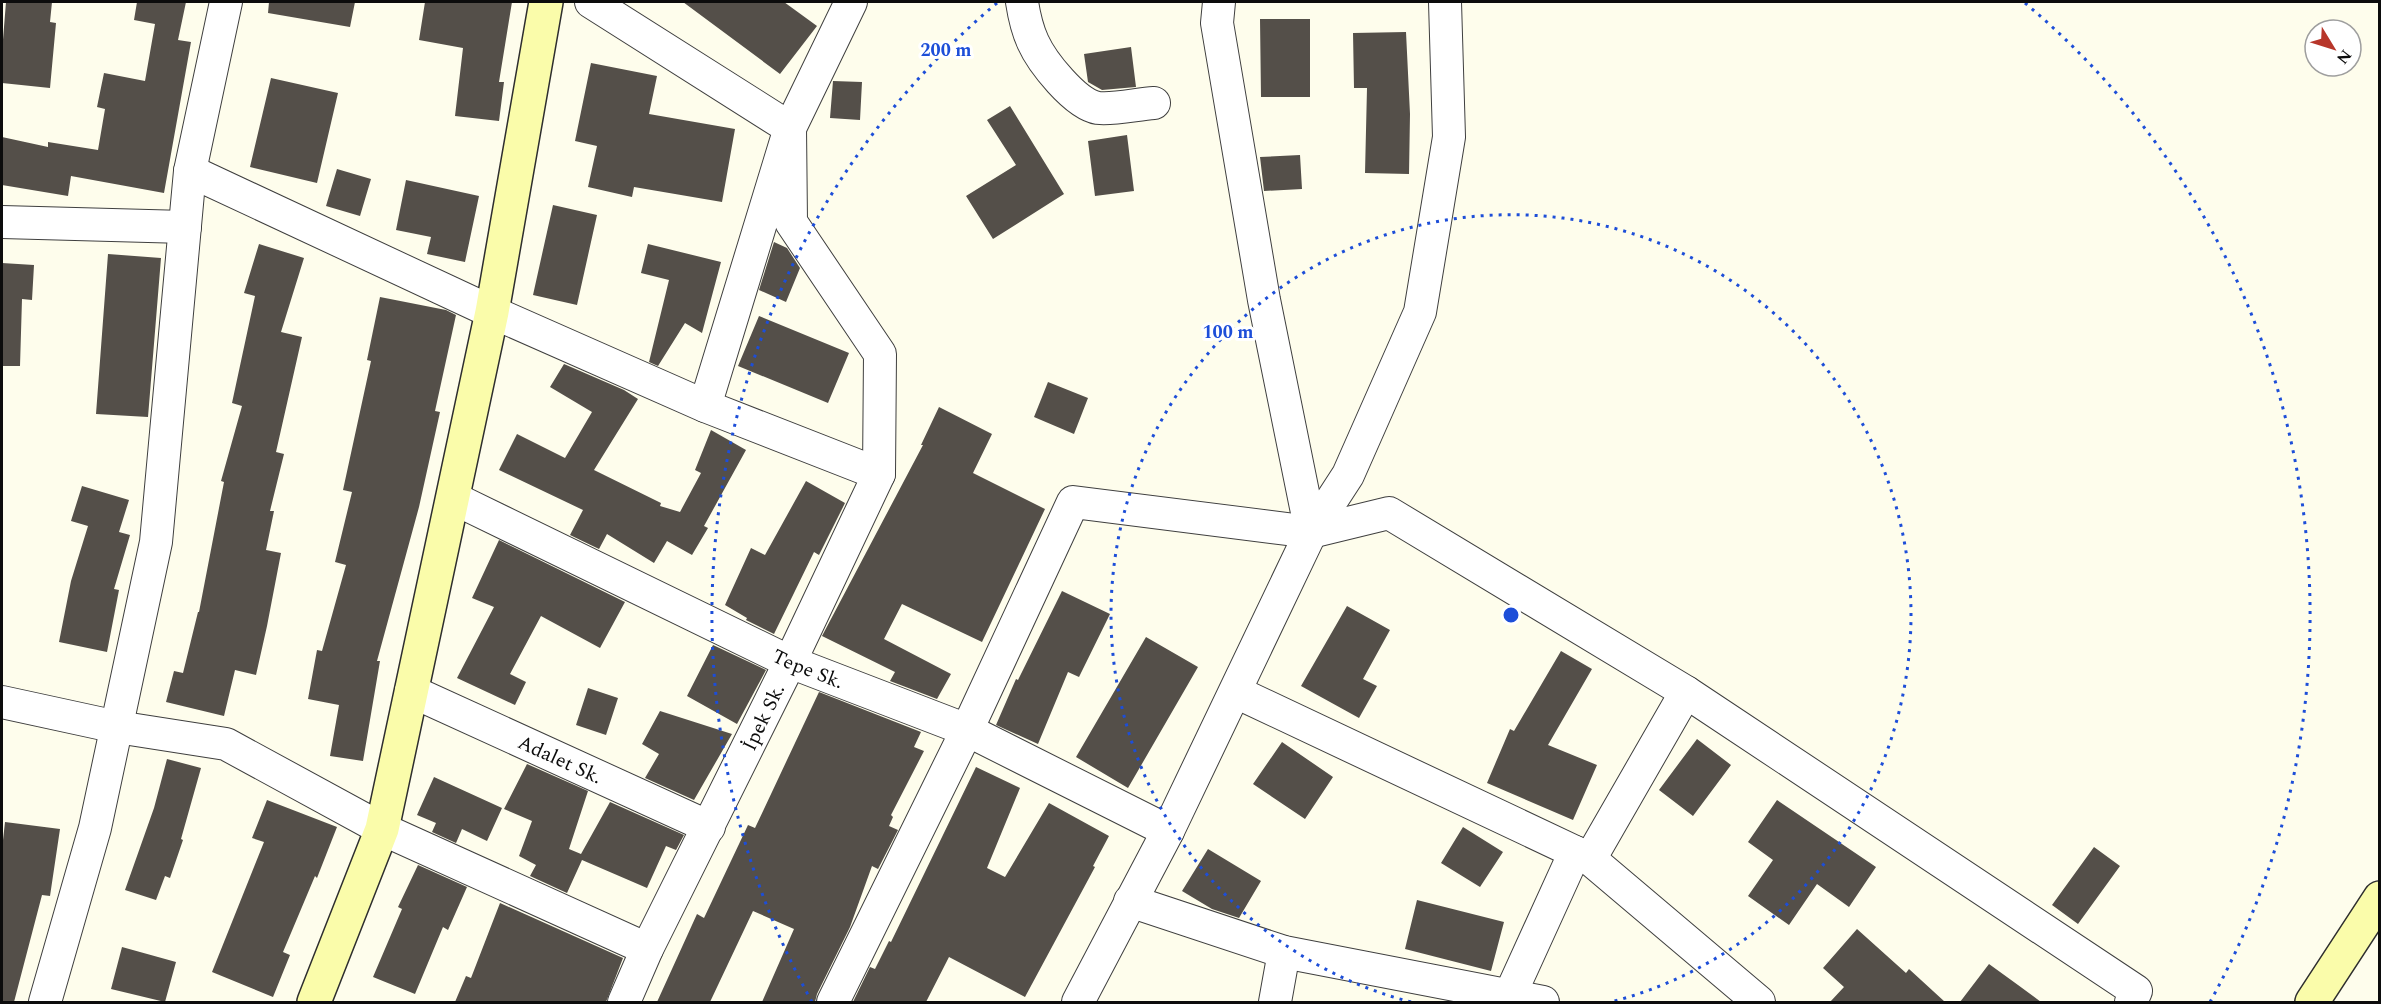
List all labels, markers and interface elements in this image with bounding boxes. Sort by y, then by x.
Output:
north arrow [2303,18,2363,78]
text: 200 m [920,37,972,64]
text: N [2331,44,2358,69]
text: 100 m [1202,319,1254,346]
centre of rings [1501,605,1521,625]
street label: Tepe Sk. [767,641,848,697]
street label: İpek Sk. [735,679,793,756]
street label: Adalet Sk. [513,728,607,792]

